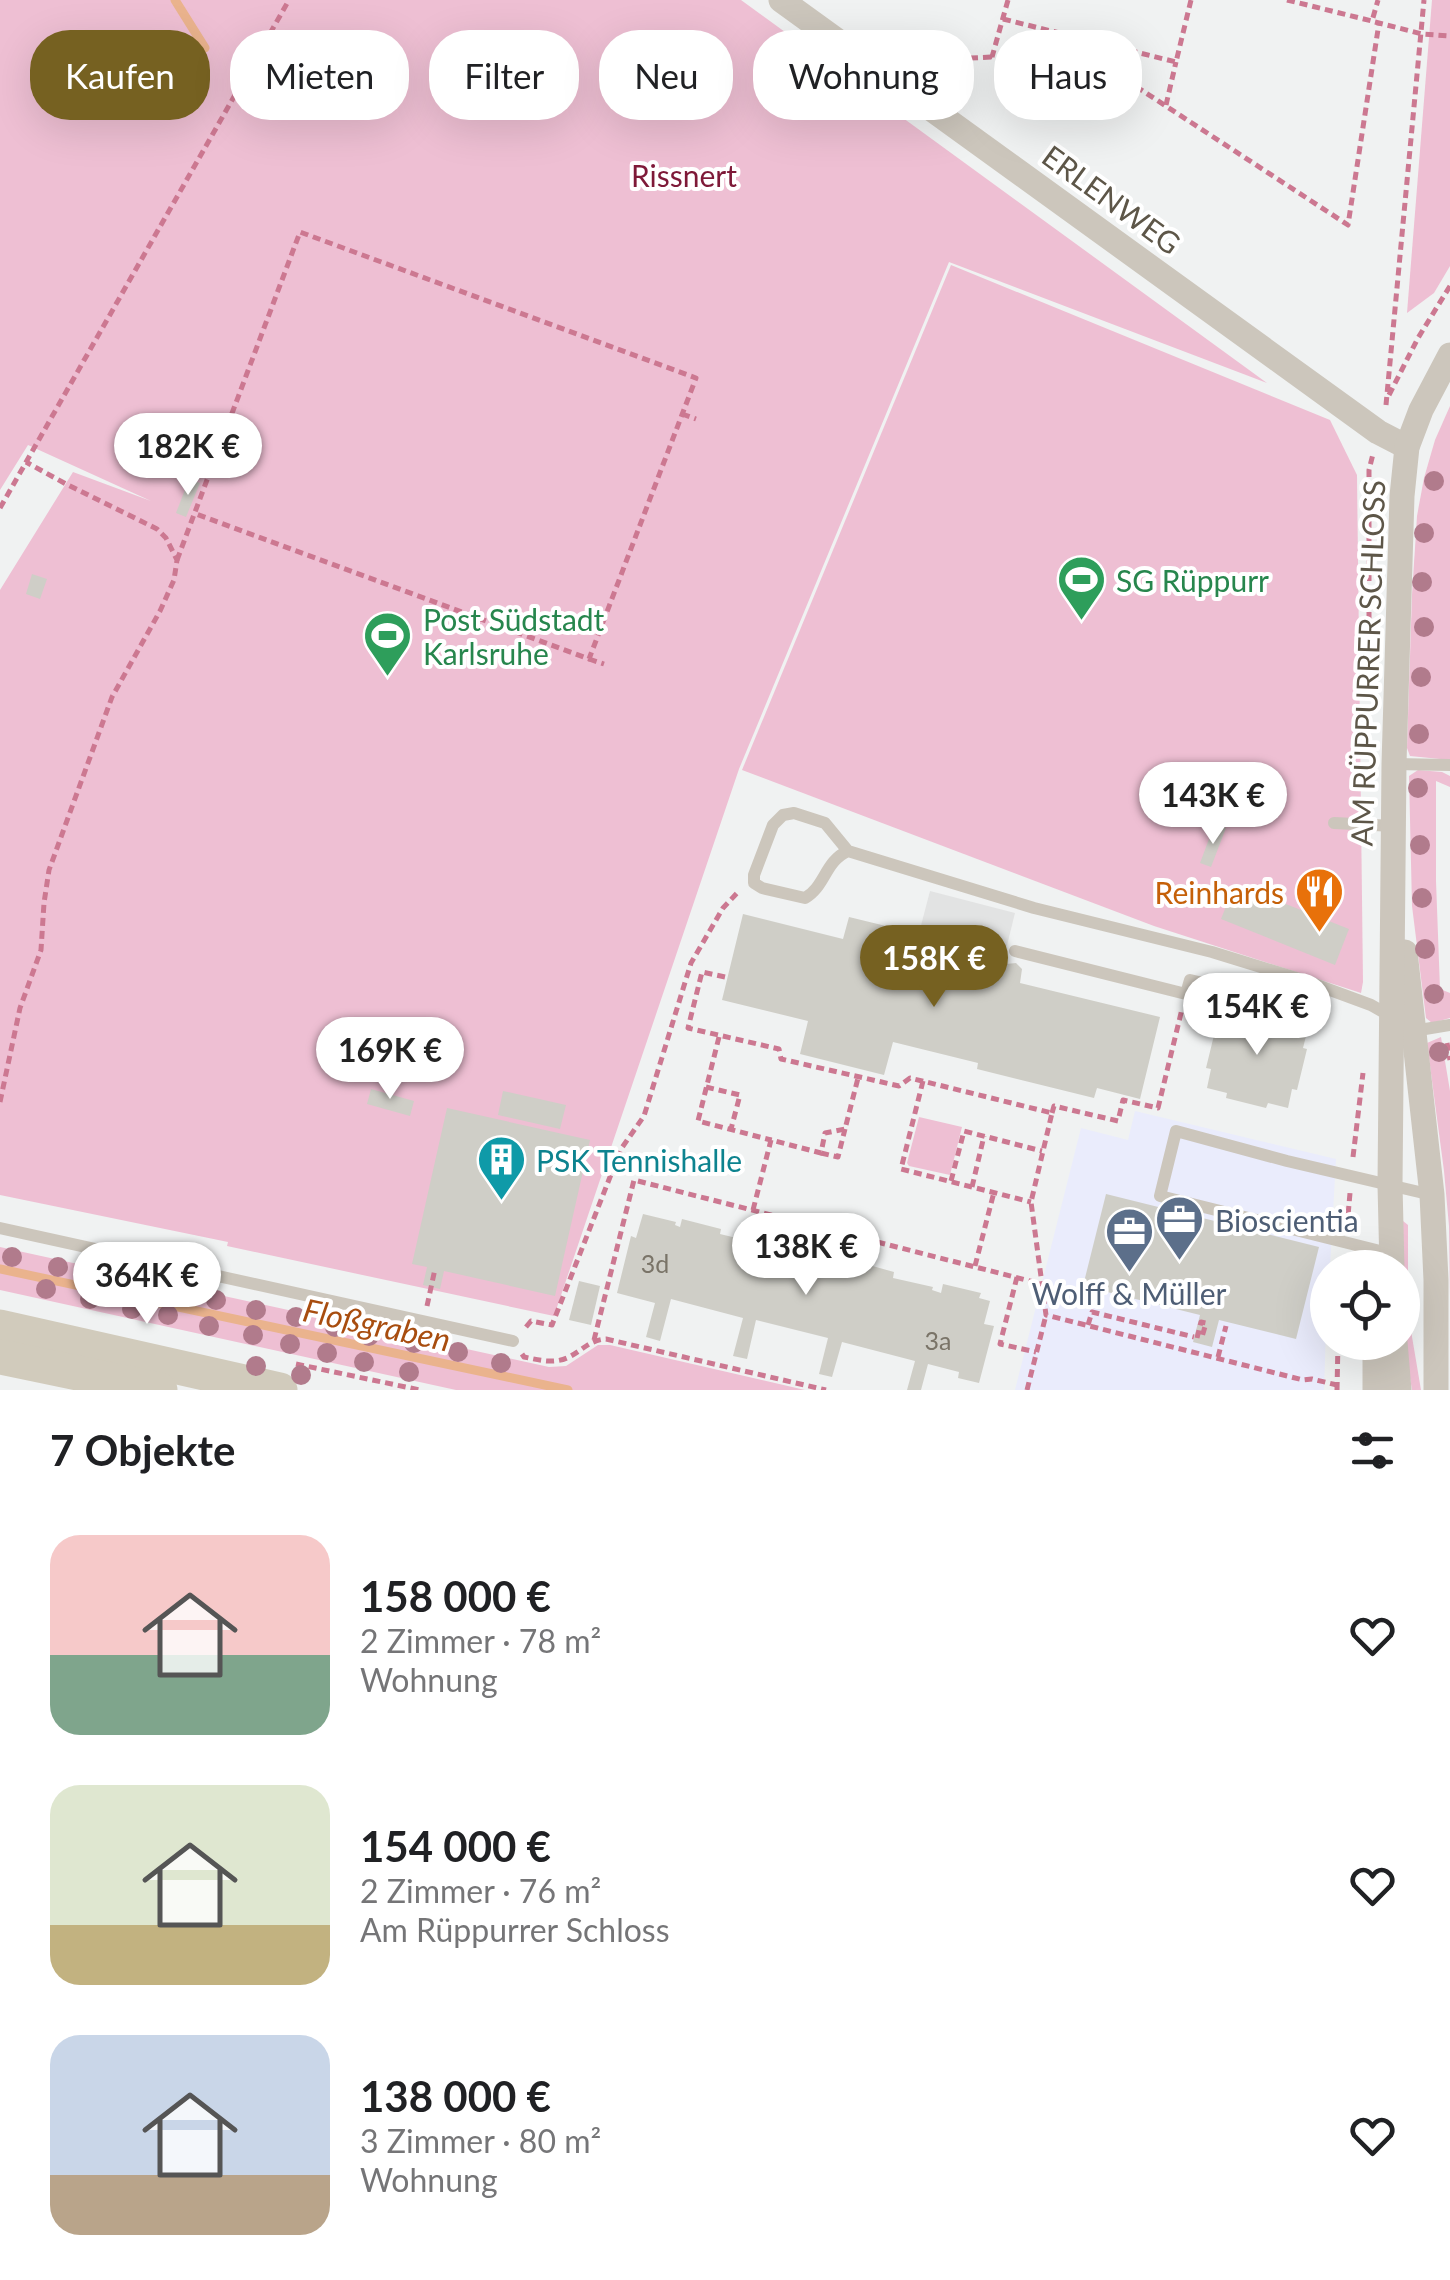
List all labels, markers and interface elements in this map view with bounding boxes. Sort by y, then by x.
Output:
chip: Kaufen [30,30,210,120]
chip: Mieten [230,30,409,120]
chip: Filter [429,30,579,120]
chip: Neu [599,30,733,120]
chip: Wohnung [753,30,974,120]
chip: Haus [994,30,1142,120]
street label: ERLENWEG [1036,137,1188,261]
park label: Rissnert [631,157,737,193]
pin: 182K € [107,413,269,498]
text: 182K € [136,426,240,465]
street label: AM RÜPPURRER SCHLOSS [1343,479,1391,847]
sports icon: SG Rüppurr [1055,554,1107,622]
place label: SG Rüppurr [1116,562,1269,598]
place label: Post Südstadt Karlsruhe [423,601,605,671]
sports icon: Post Südstadt Karlsruhe [362,610,414,678]
pin: 143K € [1132,762,1294,847]
text: 143K € [1161,775,1265,814]
restaurant icon: Reinhards [1293,866,1345,934]
place label: Reinhards [1155,874,1284,910]
pin: 158K € [853,925,1015,1010]
text: 158K € [882,938,986,977]
pin: 154K € [1176,973,1338,1058]
text: 154K € [1205,986,1309,1025]
pin: 169K € [309,1017,471,1102]
text: 169K € [338,1030,442,1069]
building icon: PSK Tennishalle [475,1134,527,1202]
place label: PSK Tennishalle [536,1142,742,1178]
office icon: Bioscientia [1154,1194,1206,1262]
place label: Bioscientia [1215,1202,1359,1238]
office icon: Wolff & Müller [1103,1206,1155,1274]
pin: 138K € [725,1213,887,1298]
text: 138K € [754,1226,858,1265]
pin: 364K € [66,1242,228,1327]
house number: 3d [641,1248,669,1278]
map controls [1310,1250,1420,1360]
button: locate [1310,1250,1420,1360]
text: 364K € [95,1255,199,1294]
place label: Wolff & Müller [1032,1275,1226,1311]
water label: Floßgraben [300,1289,454,1359]
house number: 3a [925,1325,951,1355]
icon: filters [1345,1423,1400,1478]
text: 7 Objekte [50,1425,235,1475]
text: 158 000 € [360,1571,551,1621]
icon: home [130,1575,250,1695]
icon: heart [1345,1608,1400,1663]
text: 2 Zimmer · 78 m² [360,1621,601,1660]
text: Wohnung [360,1660,498,1699]
text: 154 000 € [360,1821,551,1871]
icon: home [130,1825,250,1945]
icon: heart [1345,1858,1400,1913]
text: 2 Zimmer · 76 m² [360,1871,601,1910]
text: Am Rüppurrer Schloss [360,1910,670,1949]
text: 138 000 € [360,2071,551,2121]
icon: home [130,2075,250,2195]
icon: heart [1345,2108,1400,2163]
text: 3 Zimmer · 80 m² [360,2121,601,2160]
text: Wohnung [360,2160,498,2199]

